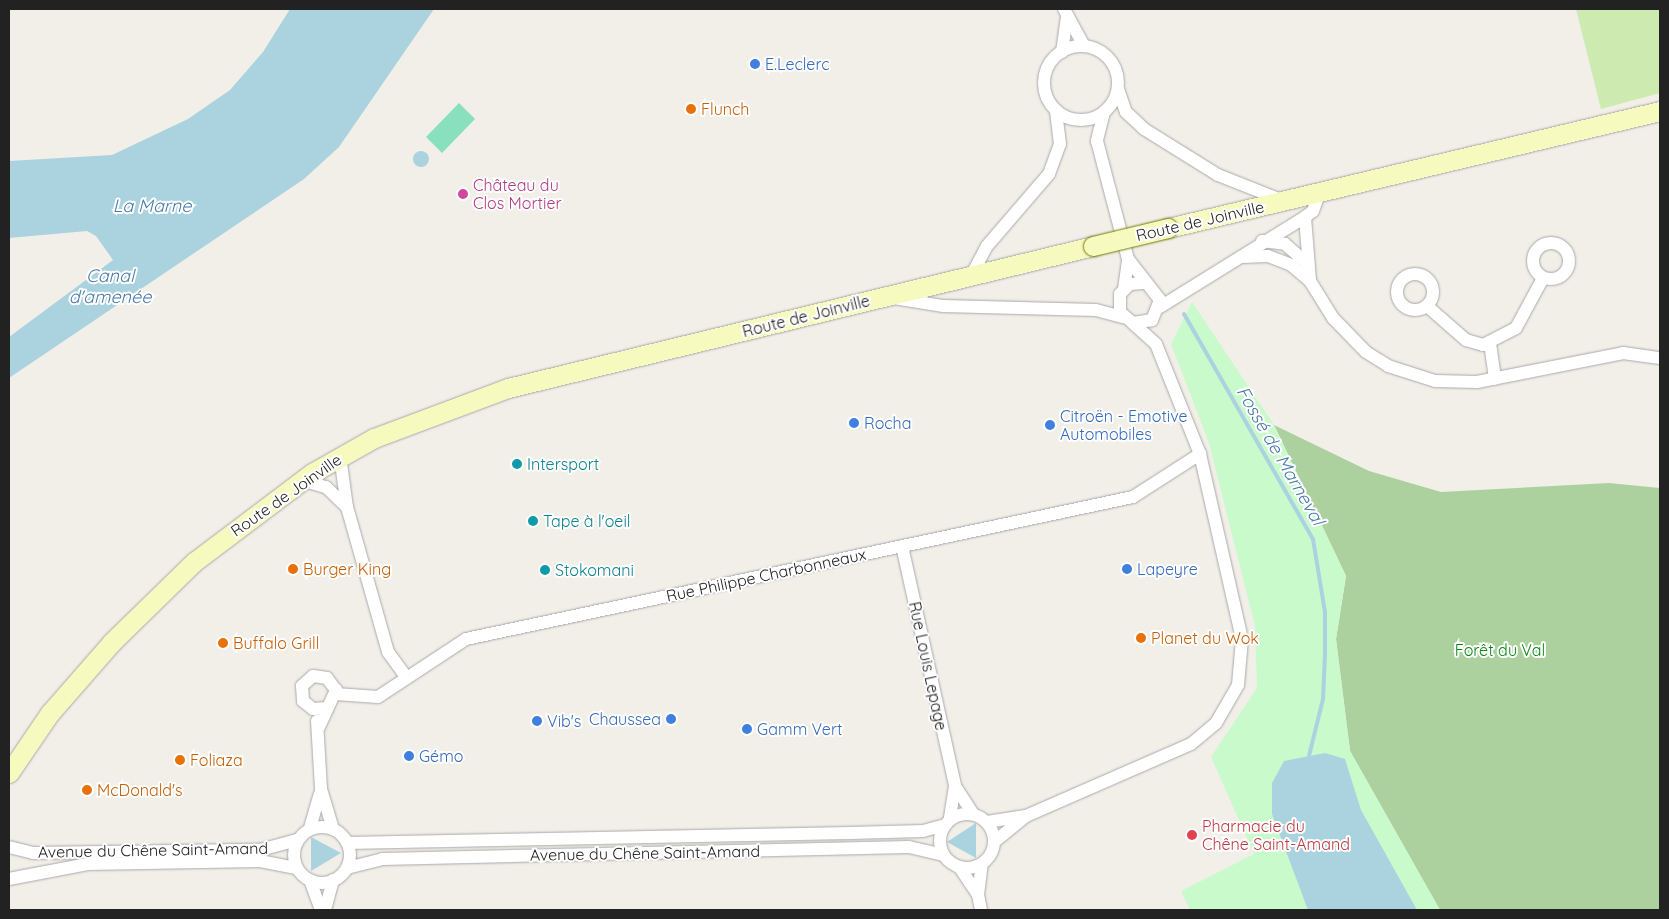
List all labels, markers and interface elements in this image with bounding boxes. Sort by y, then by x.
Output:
place label: E.Leclerc [765,54,829,74]
marker: E.Leclerc [749,58,761,70]
place label: Flunch [701,99,749,119]
marker: Flunch [685,103,697,115]
place label: Château du Clos Mortier [473,175,562,213]
marker: Château du Clos Mortier [457,188,469,200]
water label: La Marne [113,195,191,217]
street label: Route de Joinville [1134,197,1266,245]
water label: Canal d'amenée [69,266,151,308]
street label: Route de Joinville [740,291,872,341]
water label: Fossé de Marneval [1232,383,1328,529]
place label: Citroën - Emotive Automobiles [1060,406,1188,444]
place label: Rocha [864,413,911,433]
marker: Rocha [848,417,860,429]
marker: Citroën - Emotive Automobiles [1044,419,1056,431]
street label: Route de Joinville [227,450,345,540]
place label: Intersport [527,454,599,474]
marker: Intersport [511,458,523,470]
place label: Tape à l'oeil [543,511,631,531]
marker: Tape à l'oeil [527,515,539,527]
street label: Rue Philippe Charbonneaux [664,544,868,606]
place label: Burger King [303,559,391,579]
place label: Lapeyre [1137,559,1198,579]
place label: Stokomani [555,560,634,580]
marker: Burger King [287,563,299,575]
marker: Lapeyre [1121,563,1133,575]
marker: Stokomani [539,564,551,576]
street label: Rue Louis Lepage [905,600,951,732]
place label: Planet du Wok [1151,628,1259,648]
marker: Planet du Wok [1135,632,1147,644]
place label: Buffalo Grill [233,633,319,653]
marker: Buffalo Grill [217,637,229,649]
park label: Forêt du Val [1455,640,1545,660]
place label: Chaussea [589,709,661,729]
place label: Vib's [547,711,581,731]
marker: Chaussea [665,713,677,725]
marker: Vib's [531,715,543,727]
place label: Gamm Vert [757,719,842,739]
marker: Gamm Vert [741,723,753,735]
place label: Gémo [419,746,463,766]
place label: Foliaza [190,750,243,770]
marker: Gémo [403,750,415,762]
marker: Foliaza [174,754,186,766]
place label: McDonald's [97,780,183,800]
marker: McDonald's [81,784,93,796]
place label: Pharmacie du Chêne Saint-Amand [1202,816,1350,854]
marker: Pharmacie du Chêne Saint-Amand [1186,829,1198,841]
street label: Avenue du Chêne Saint-Amand [38,838,268,862]
street label: Avenue du Chêne Saint-Amand [530,841,760,865]

